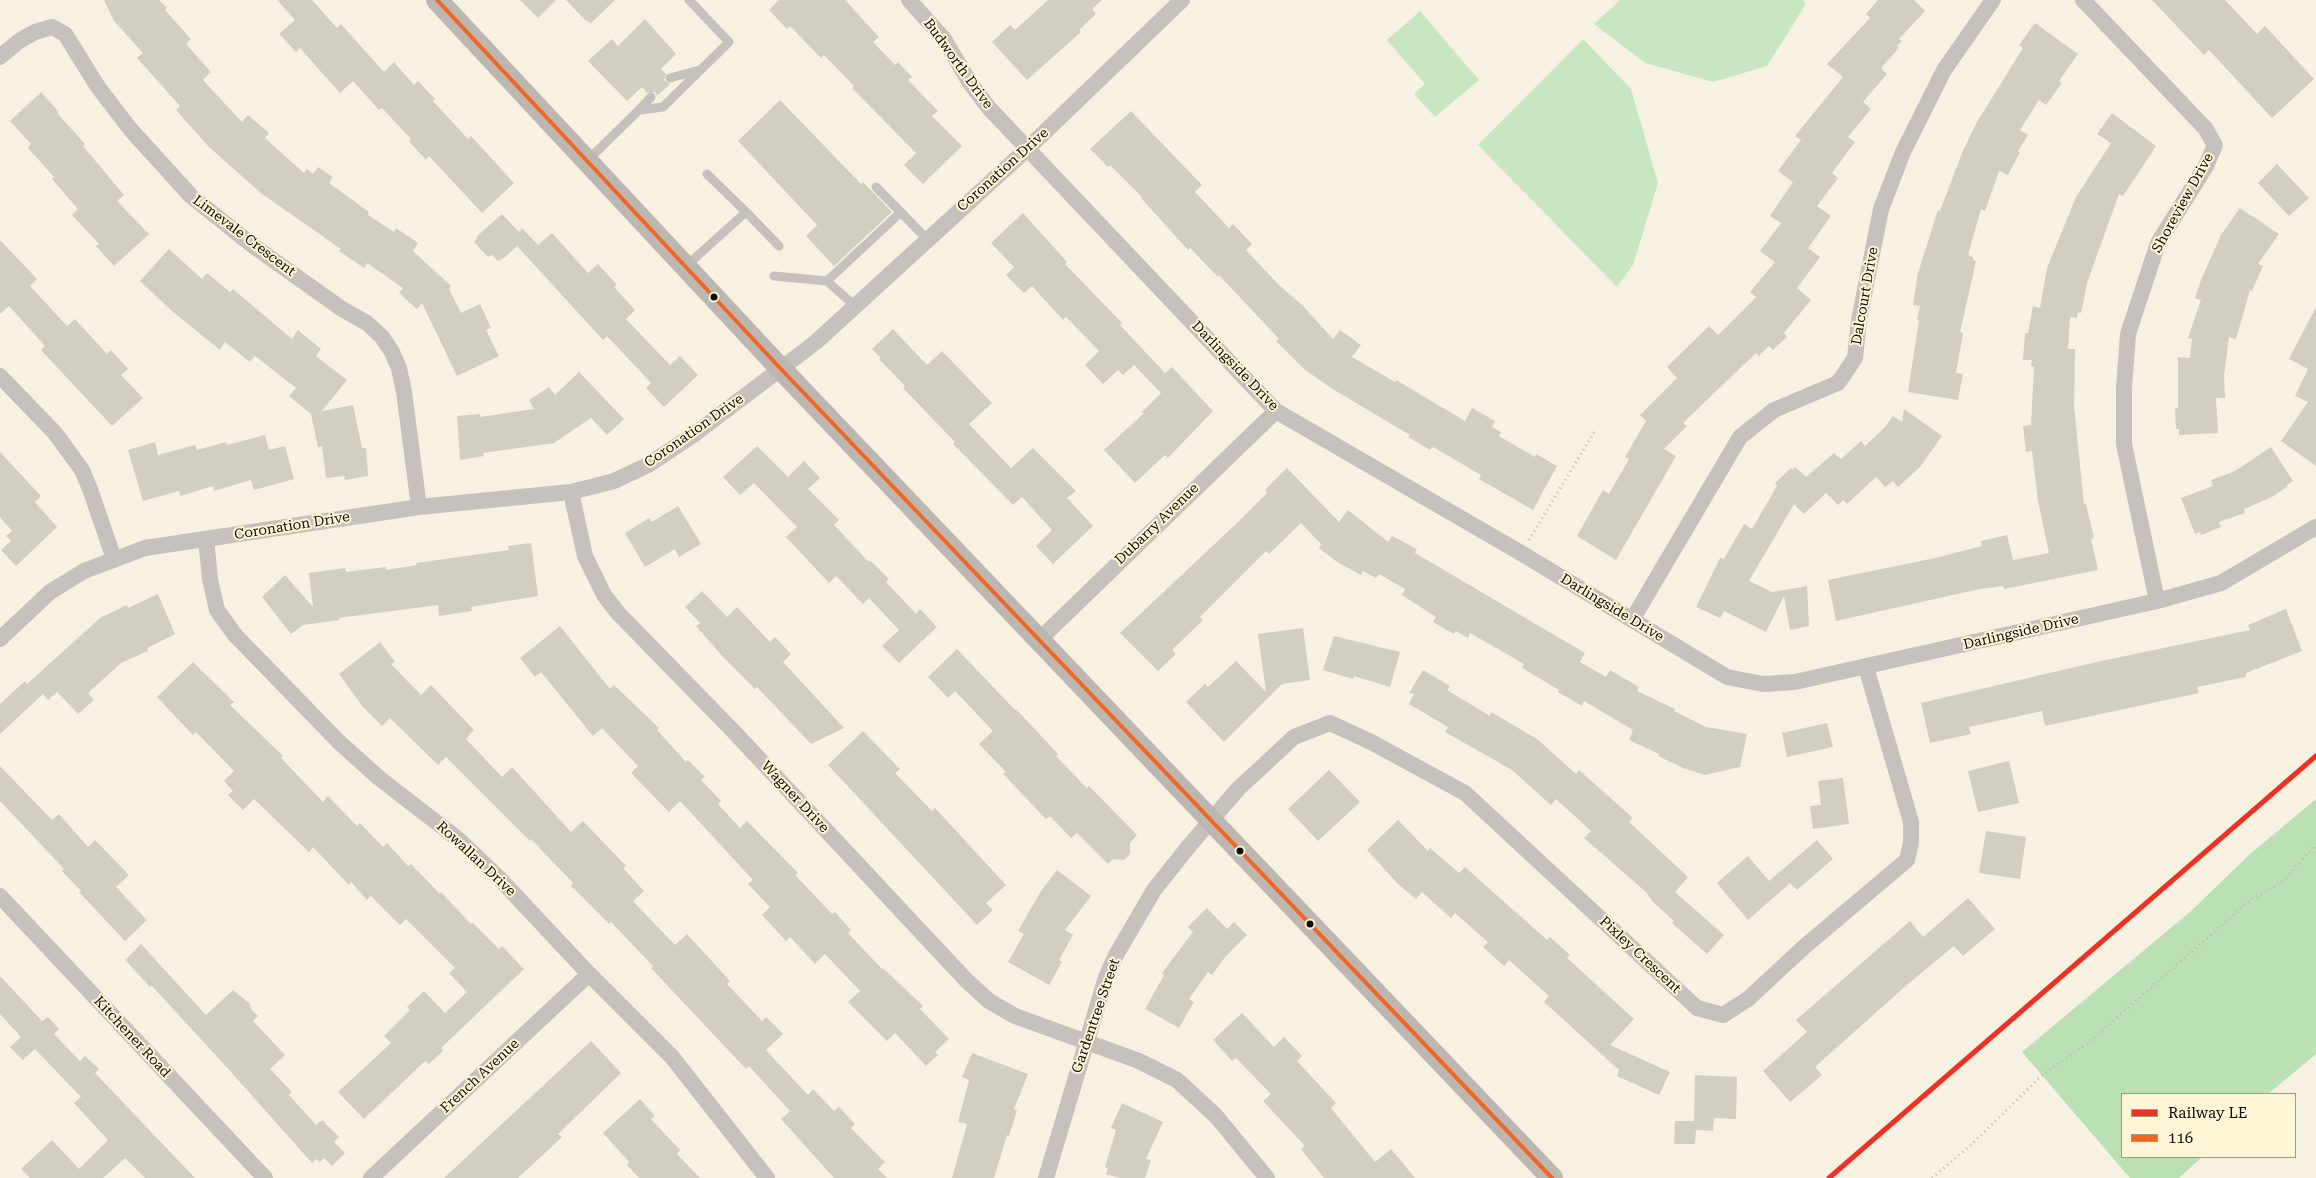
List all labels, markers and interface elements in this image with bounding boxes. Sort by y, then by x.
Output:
street label: Budworth Drive [920,16,996,112]
street label: Coronation Drive [954,125,1052,215]
street label: Shoreview Drive [2149,150,2217,256]
street label: Limevale Crescent [189,192,299,280]
street label: Dalcourt Drive [1848,246,1882,346]
unlabelled marker [709,292,719,302]
street label: Darlingside Drive [1188,318,1282,414]
street label: Coronation Drive [641,391,747,471]
street label: Dubarry Avenue [1112,480,1202,568]
street label: Coronation Drive [233,509,351,543]
street label: Darlingside Drive [1557,570,1667,646]
street label: Darlingside Drive [1962,611,2080,653]
street label: Wagner Drive [758,758,832,836]
street label: Rowallan Drive [433,818,519,900]
unlabelled marker [1235,846,1245,856]
street label: Pixley Crescent [1596,913,1684,997]
unlabelled marker [1305,919,1315,929]
street label: Gardentree Street [1069,957,1123,1075]
street label: Kitchener Road [90,993,174,1081]
street label: French Avenue [437,1035,523,1117]
legend [2121,1093,2296,1158]
text: Railway LE [2168,1104,2247,1122]
text: 116 [2168,1129,2193,1147]

